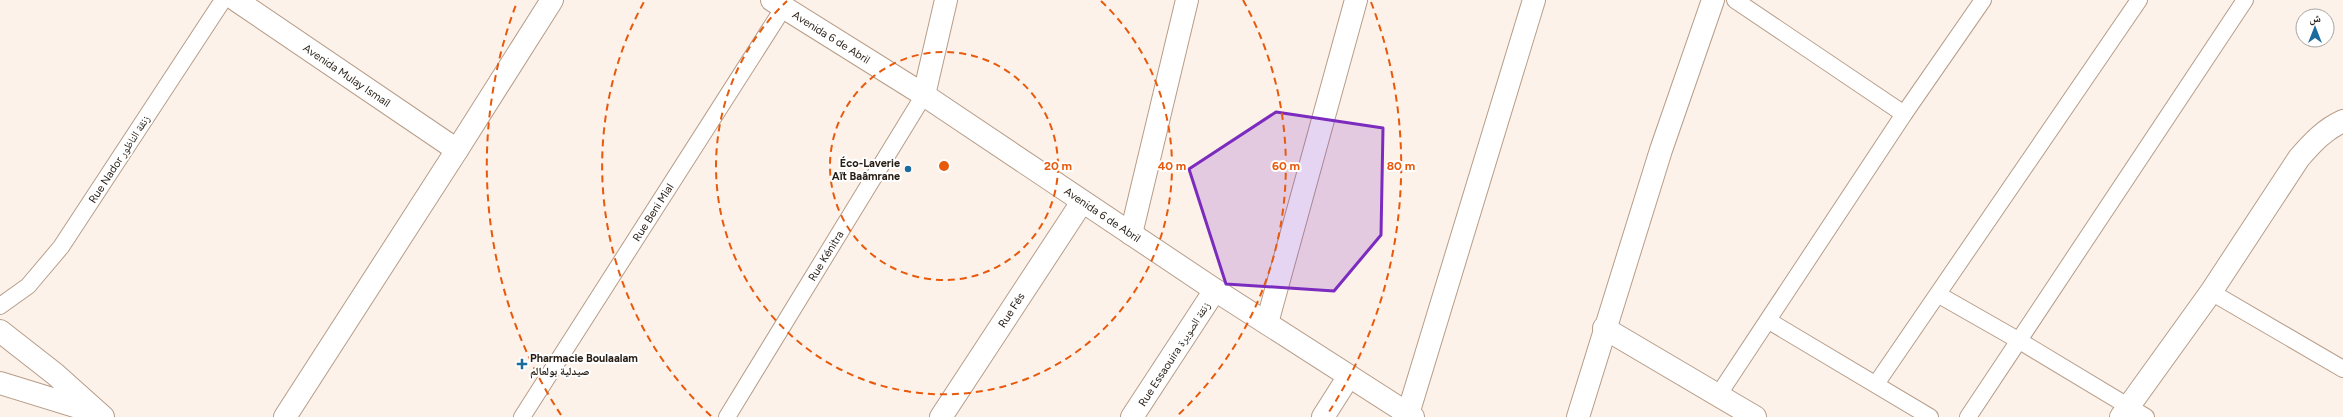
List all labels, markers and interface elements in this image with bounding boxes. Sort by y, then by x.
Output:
street label: Avenida 6 de Abril [790,8,872,67]
north arrow [2295,8,2335,48]
text: ش [2309,12,2321,26]
street label: Avenida Mulay Ismaíl [301,42,393,110]
street label: Rue Nador زنقة الناظور [86,113,153,206]
place label: Éco-Laverie Aït Baâmrane [832,156,900,183]
centre of rings [937,159,951,173]
text: 20 m [1044,159,1072,173]
text: 40 m [1158,159,1186,173]
text: 60 m [1272,159,1300,173]
text: 80 m [1387,159,1415,173]
marker: Éco-Laverie Aït Baâmrane [903,164,913,174]
street label: Rue Beni Mial [630,181,676,244]
street label: Avenida 6 de Abril [1061,185,1143,245]
street label: Rue Kénitra [806,228,846,284]
street label: Rue Fés [996,290,1028,330]
street label: Rue Essaouira زنقة الصويرة [1136,300,1213,409]
place label: Pharmacie Boulaalam صيدلية بولعالم [530,352,638,379]
marker: Pharmacie Boulaalam صيدلية بولعالم [517,359,527,369]

